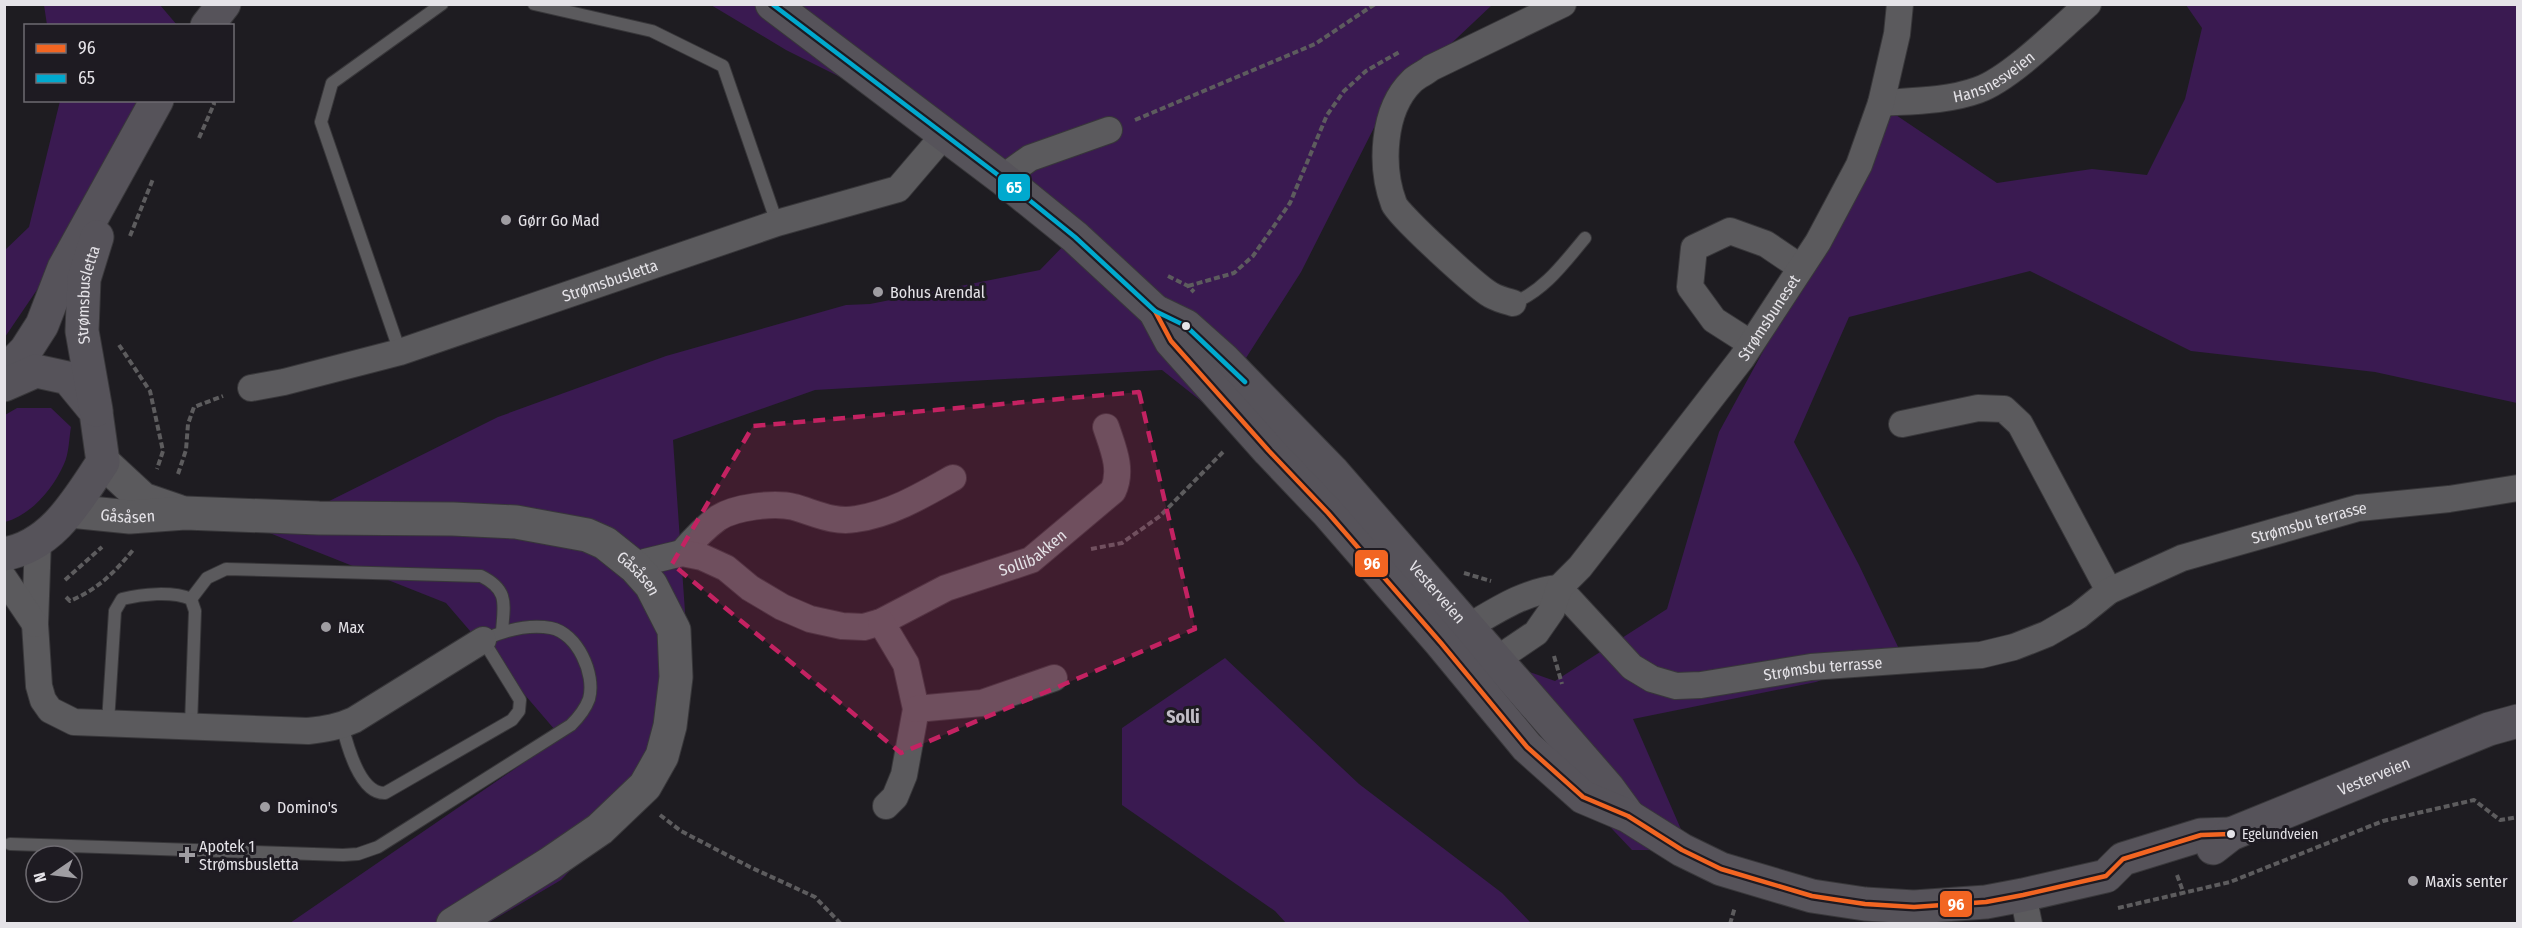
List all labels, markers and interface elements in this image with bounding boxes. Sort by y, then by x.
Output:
legend [24,24,234,102]
text: 96 [78,37,96,59]
street label: Hansnesveien [1951,47,2038,106]
text: 65 [78,67,95,89]
line badge: 65 [997,173,1031,202]
text: 65 [1006,178,1022,197]
place label: Gørr Go Mad [518,211,600,230]
marker: Gørr Go Mad [499,213,513,227]
street label: Strømsbusletta [73,243,103,346]
street label: Strømsbusletta [559,255,660,305]
street label: Strømsbuneset [1733,270,1804,364]
place label: Bohus Arendal [890,283,985,302]
marker: Bohus Arendal [871,285,885,299]
unlabelled marker [1180,320,1192,332]
street label: Strømsbu terrasse [2249,498,2368,547]
street label: Gåsåsen [100,505,156,527]
street label: Sollibakken [996,525,1070,579]
street label: Gåsåsen [613,547,664,598]
line badge: 96 [1354,549,1389,578]
text: 96 [1364,554,1380,573]
street label: Vesterveien [1405,557,1470,627]
place label: Max [338,618,364,637]
marker: Max [319,620,333,634]
street label: Strømsbu terrasse [1762,652,1883,684]
district label: Solli [1166,706,1200,728]
street label: Vesterveien [2335,753,2413,799]
place label: Domino's [277,798,338,817]
marker: Domino's [258,800,272,814]
place label: Egelundveien [2242,826,2318,843]
marker: Egelundveien [2225,828,2237,840]
place label: Apotek 1 Strømsbusletta [199,837,299,874]
north arrow [24,844,84,904]
marker: Apotek 1 Strømsbusletta [180,848,194,862]
text: N [30,871,50,884]
place label: Maxis senter [2425,872,2508,891]
marker: Maxis senter [2406,874,2420,888]
line badge: 96 [1939,890,1973,918]
text: 96 [1948,895,1964,914]

